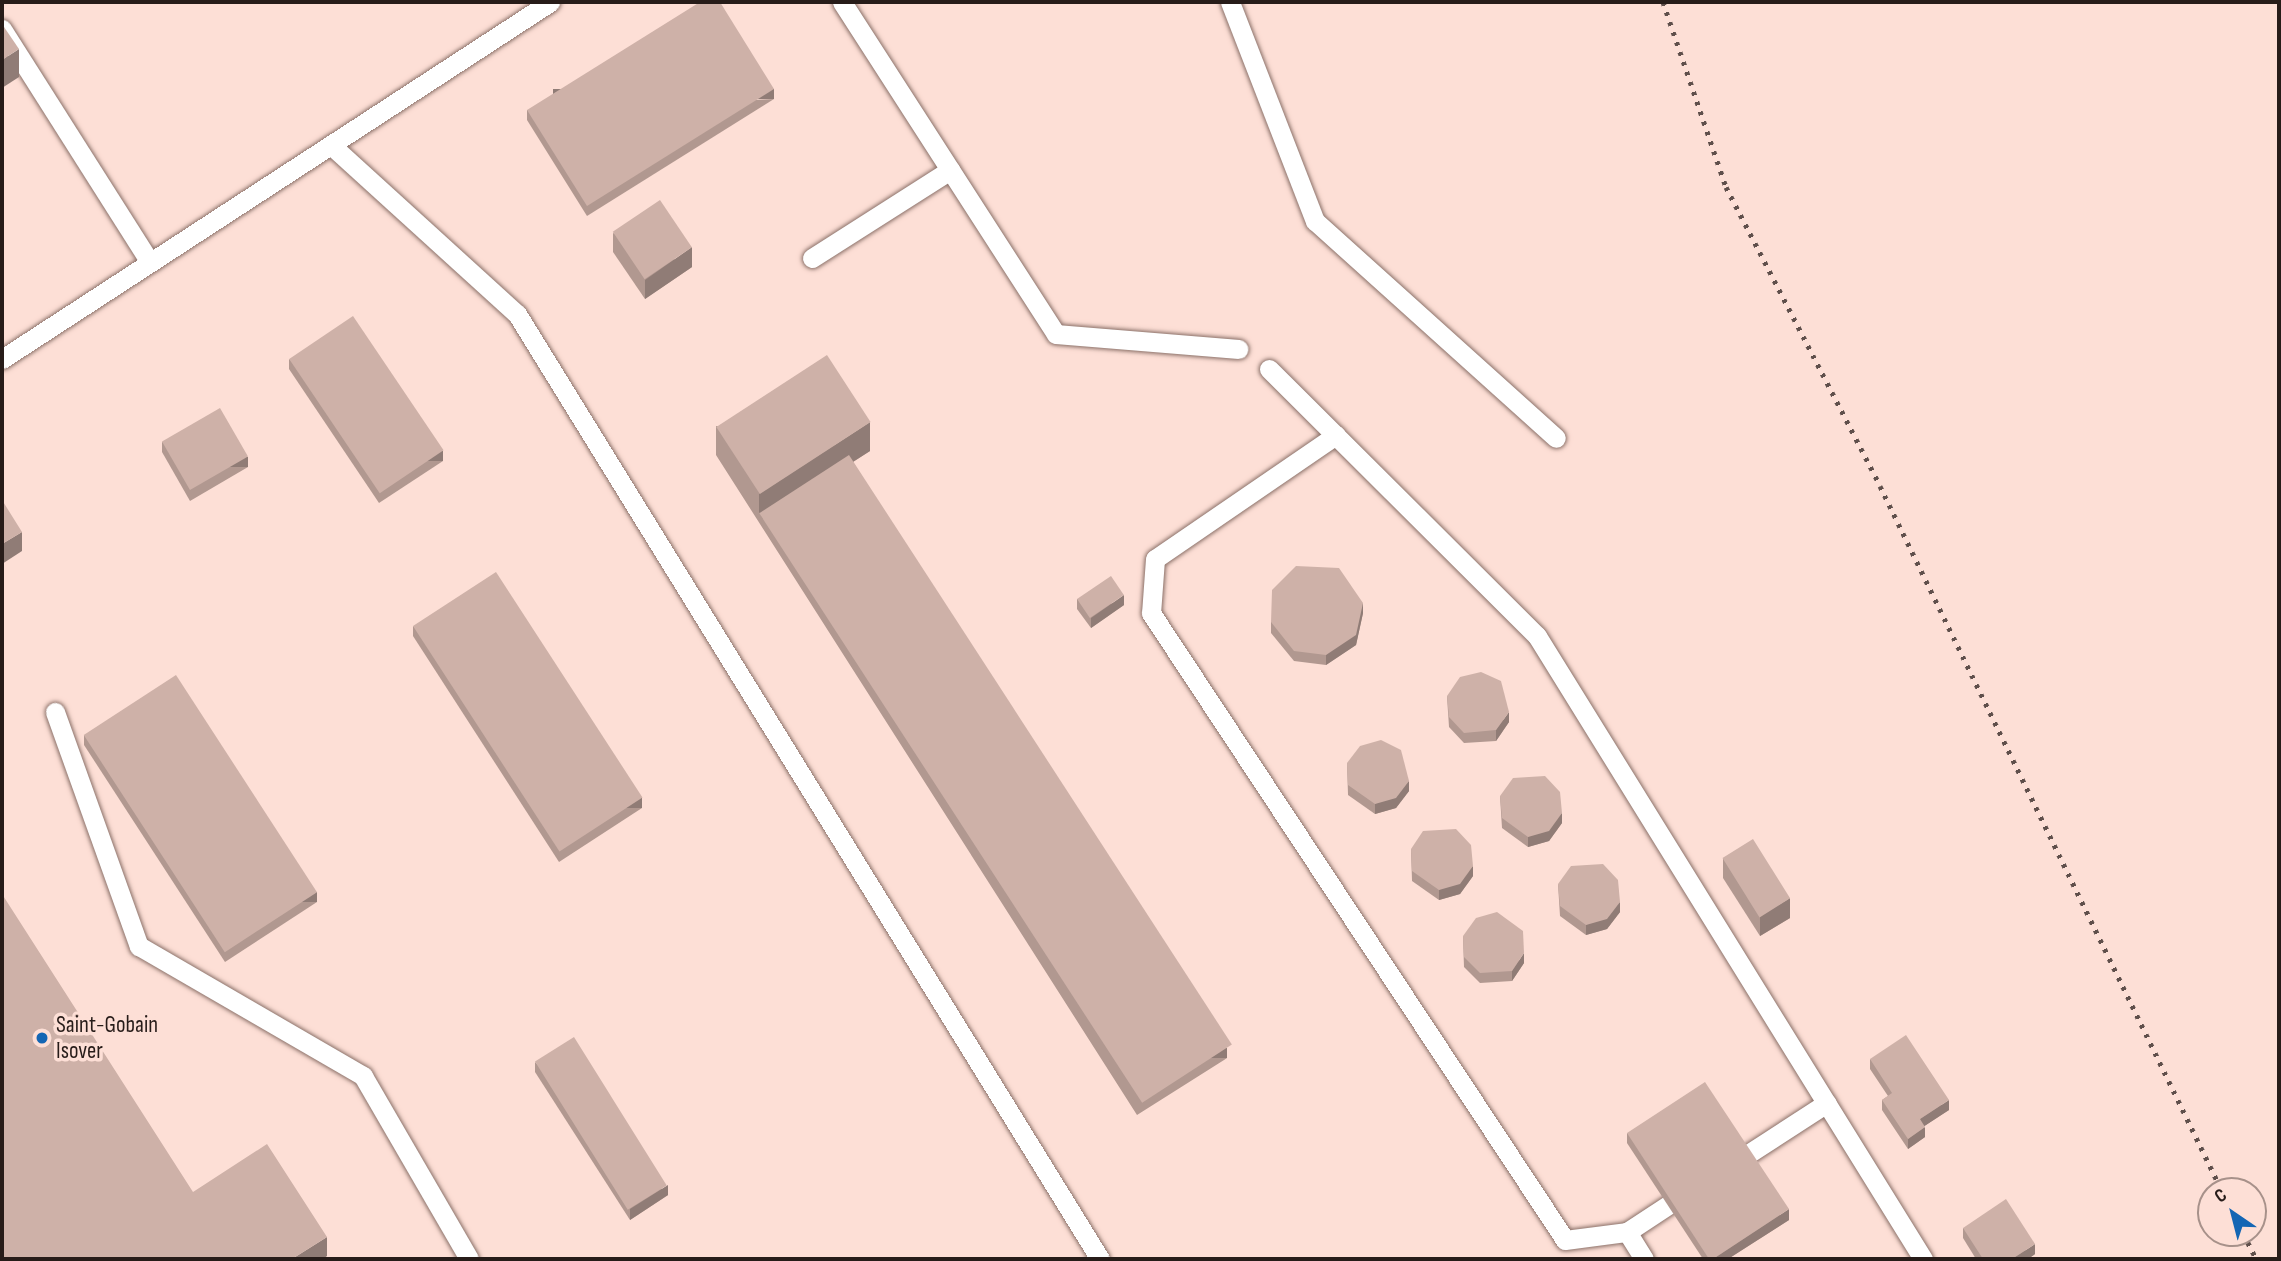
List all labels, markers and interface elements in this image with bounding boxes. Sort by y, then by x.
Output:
place label: Saint-Gobain Isover [56,1011,158,1065]
marker: Saint-Gobain Isover [34,1030,50,1046]
north arrow [2197,1177,2267,1247]
text: С [2210,1184,2231,1208]

